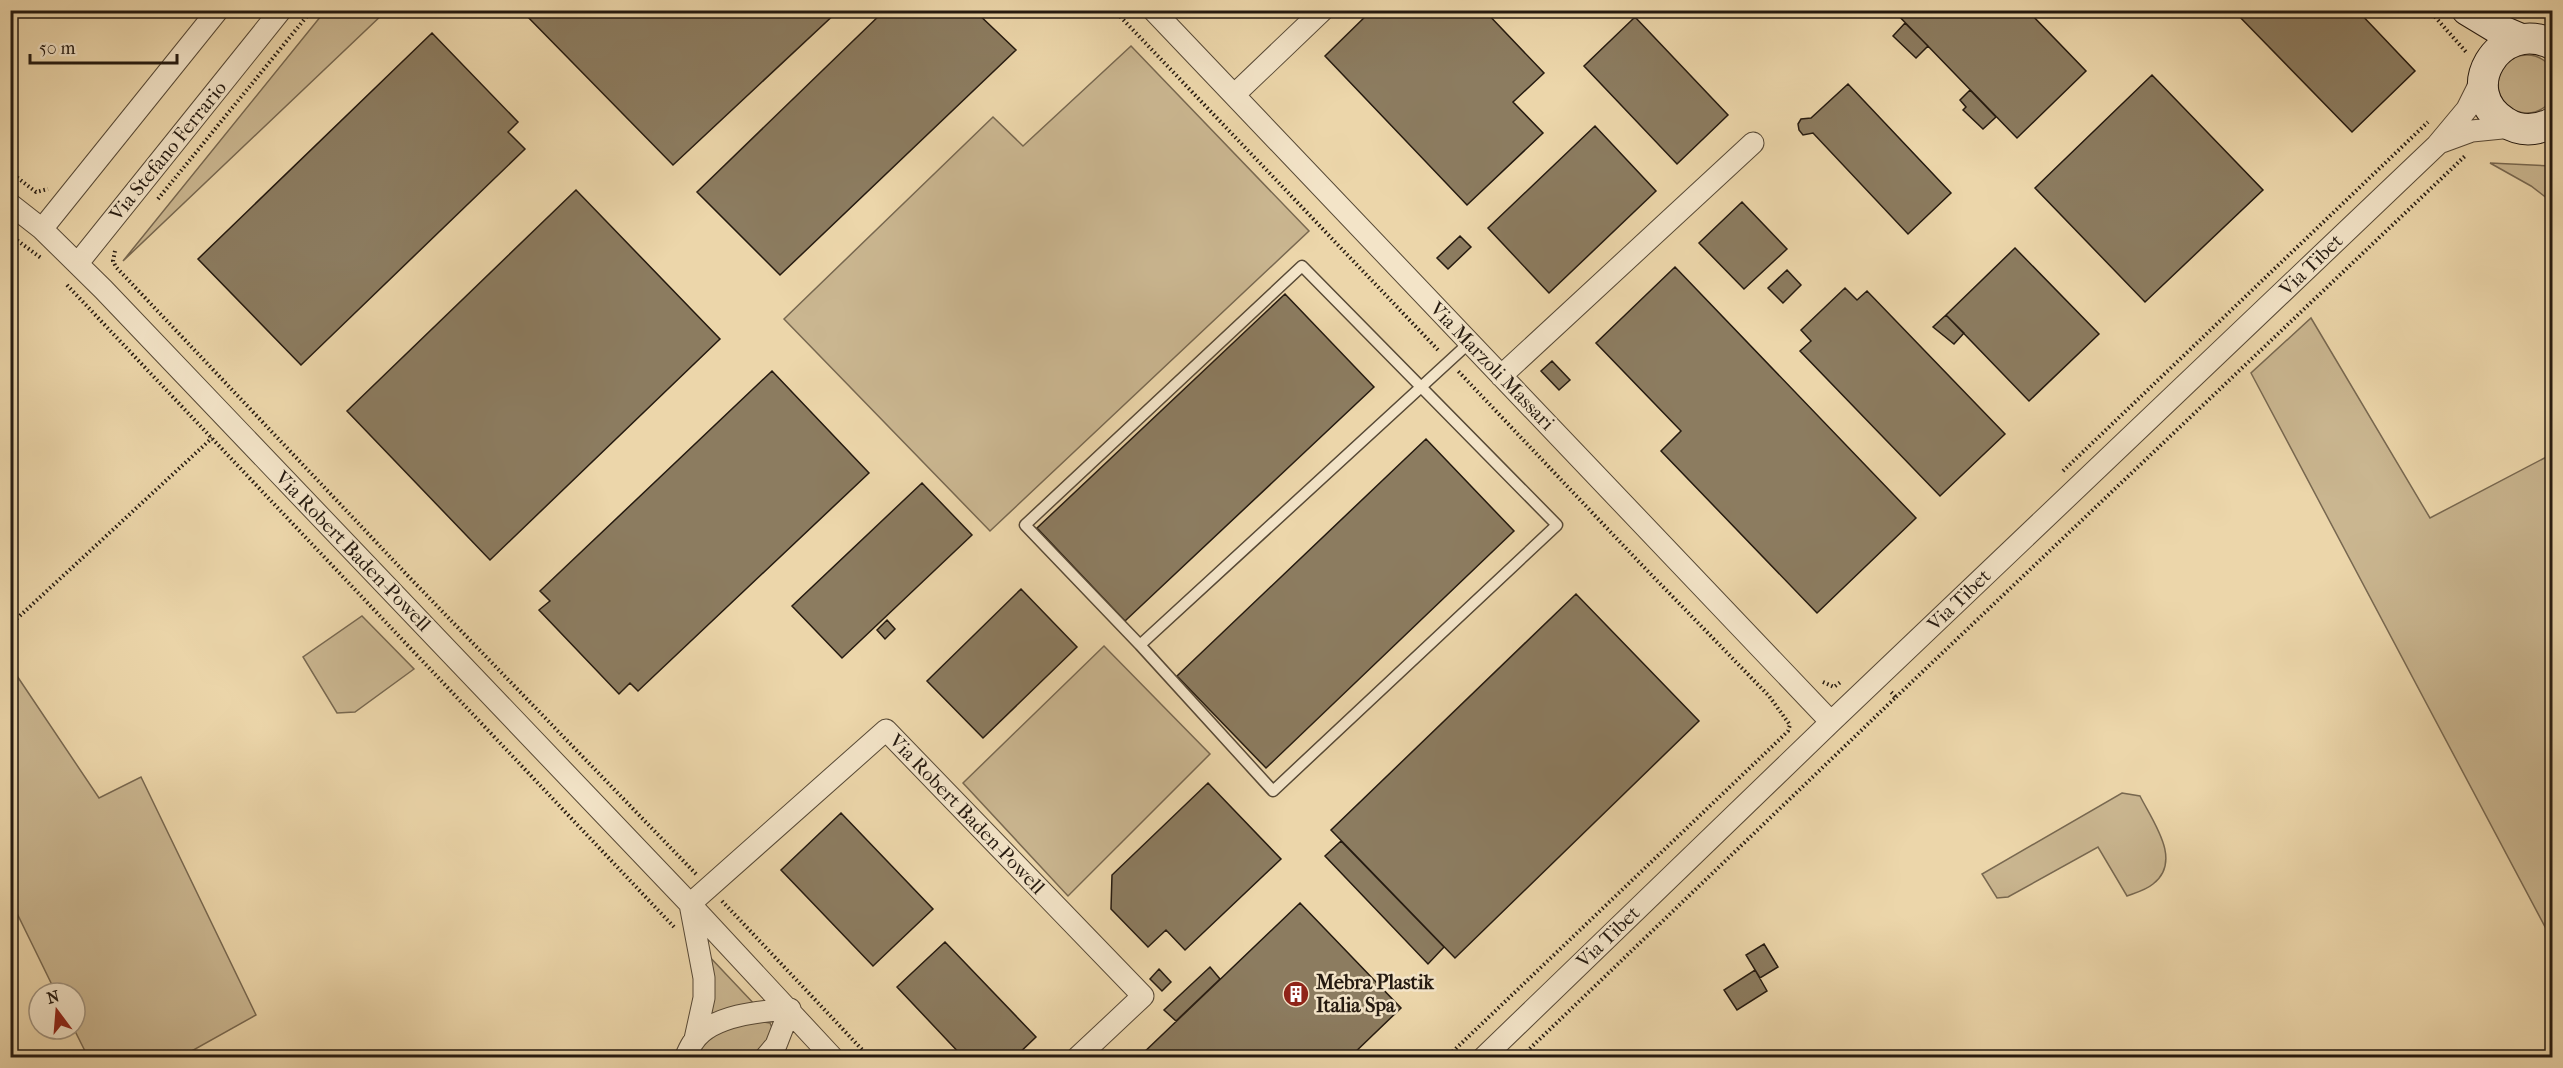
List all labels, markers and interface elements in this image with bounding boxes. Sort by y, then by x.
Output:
scale bar [30,27,177,65]
text: 50 m [39,38,76,59]
street label: Via Stefano Ferrario [104,77,231,226]
street label: Via Tibet [2274,229,2347,301]
street label: Via Marzoli Massari [1424,297,1559,435]
street label: Via Robert Baden-Powell [270,465,436,636]
street label: Via Tibet [1922,564,1995,636]
street label: Via Robert Baden-Powell [884,728,1050,899]
street label: Via Tibet [1571,901,1644,973]
place label: Mebra Plastik Italia Spa [1315,971,1435,1017]
building icon: Mebra Plastik Italia Spa [1281,979,1311,1009]
north arrow [27,981,87,1041]
text: N [45,986,62,1008]

